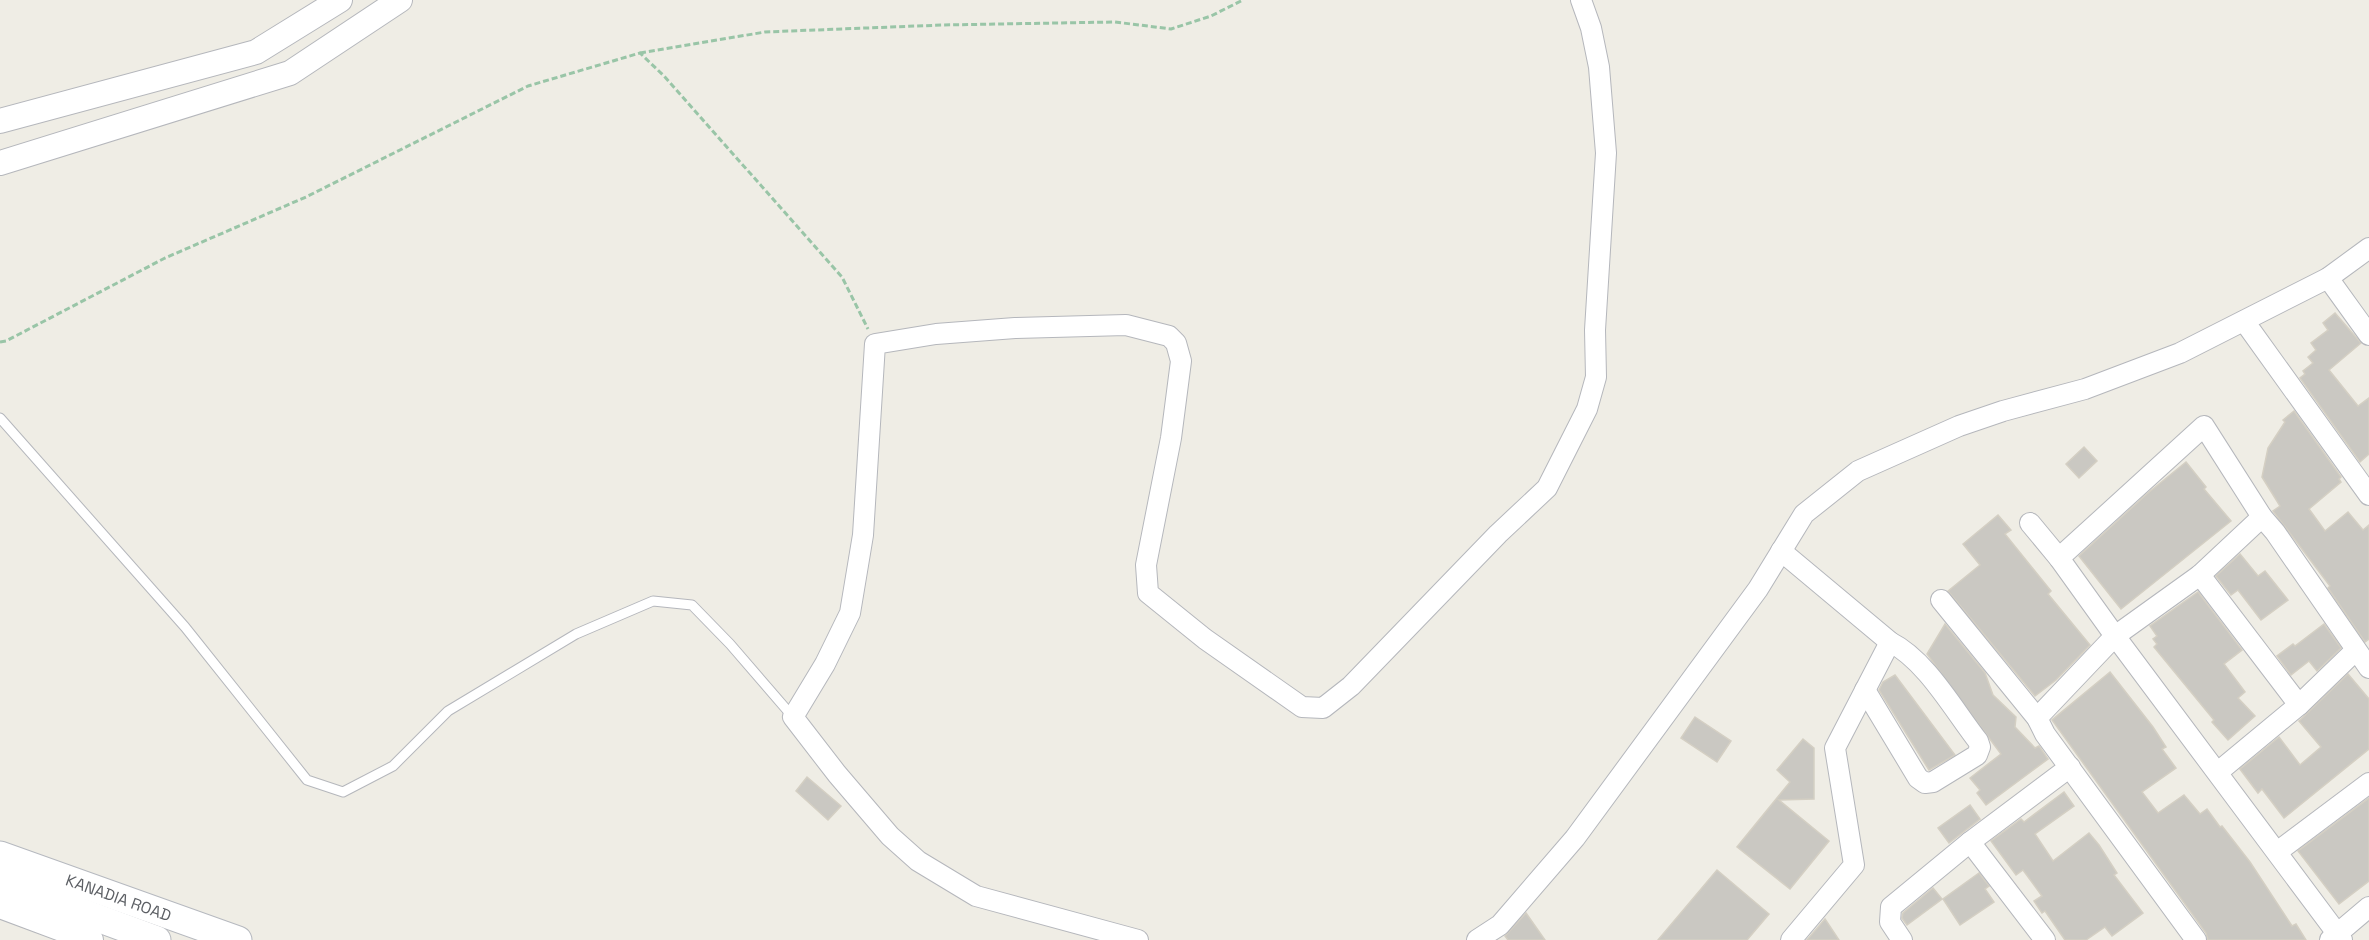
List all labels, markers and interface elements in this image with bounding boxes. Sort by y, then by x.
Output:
street label: KANADIA ROAD [63,869,174,926]

